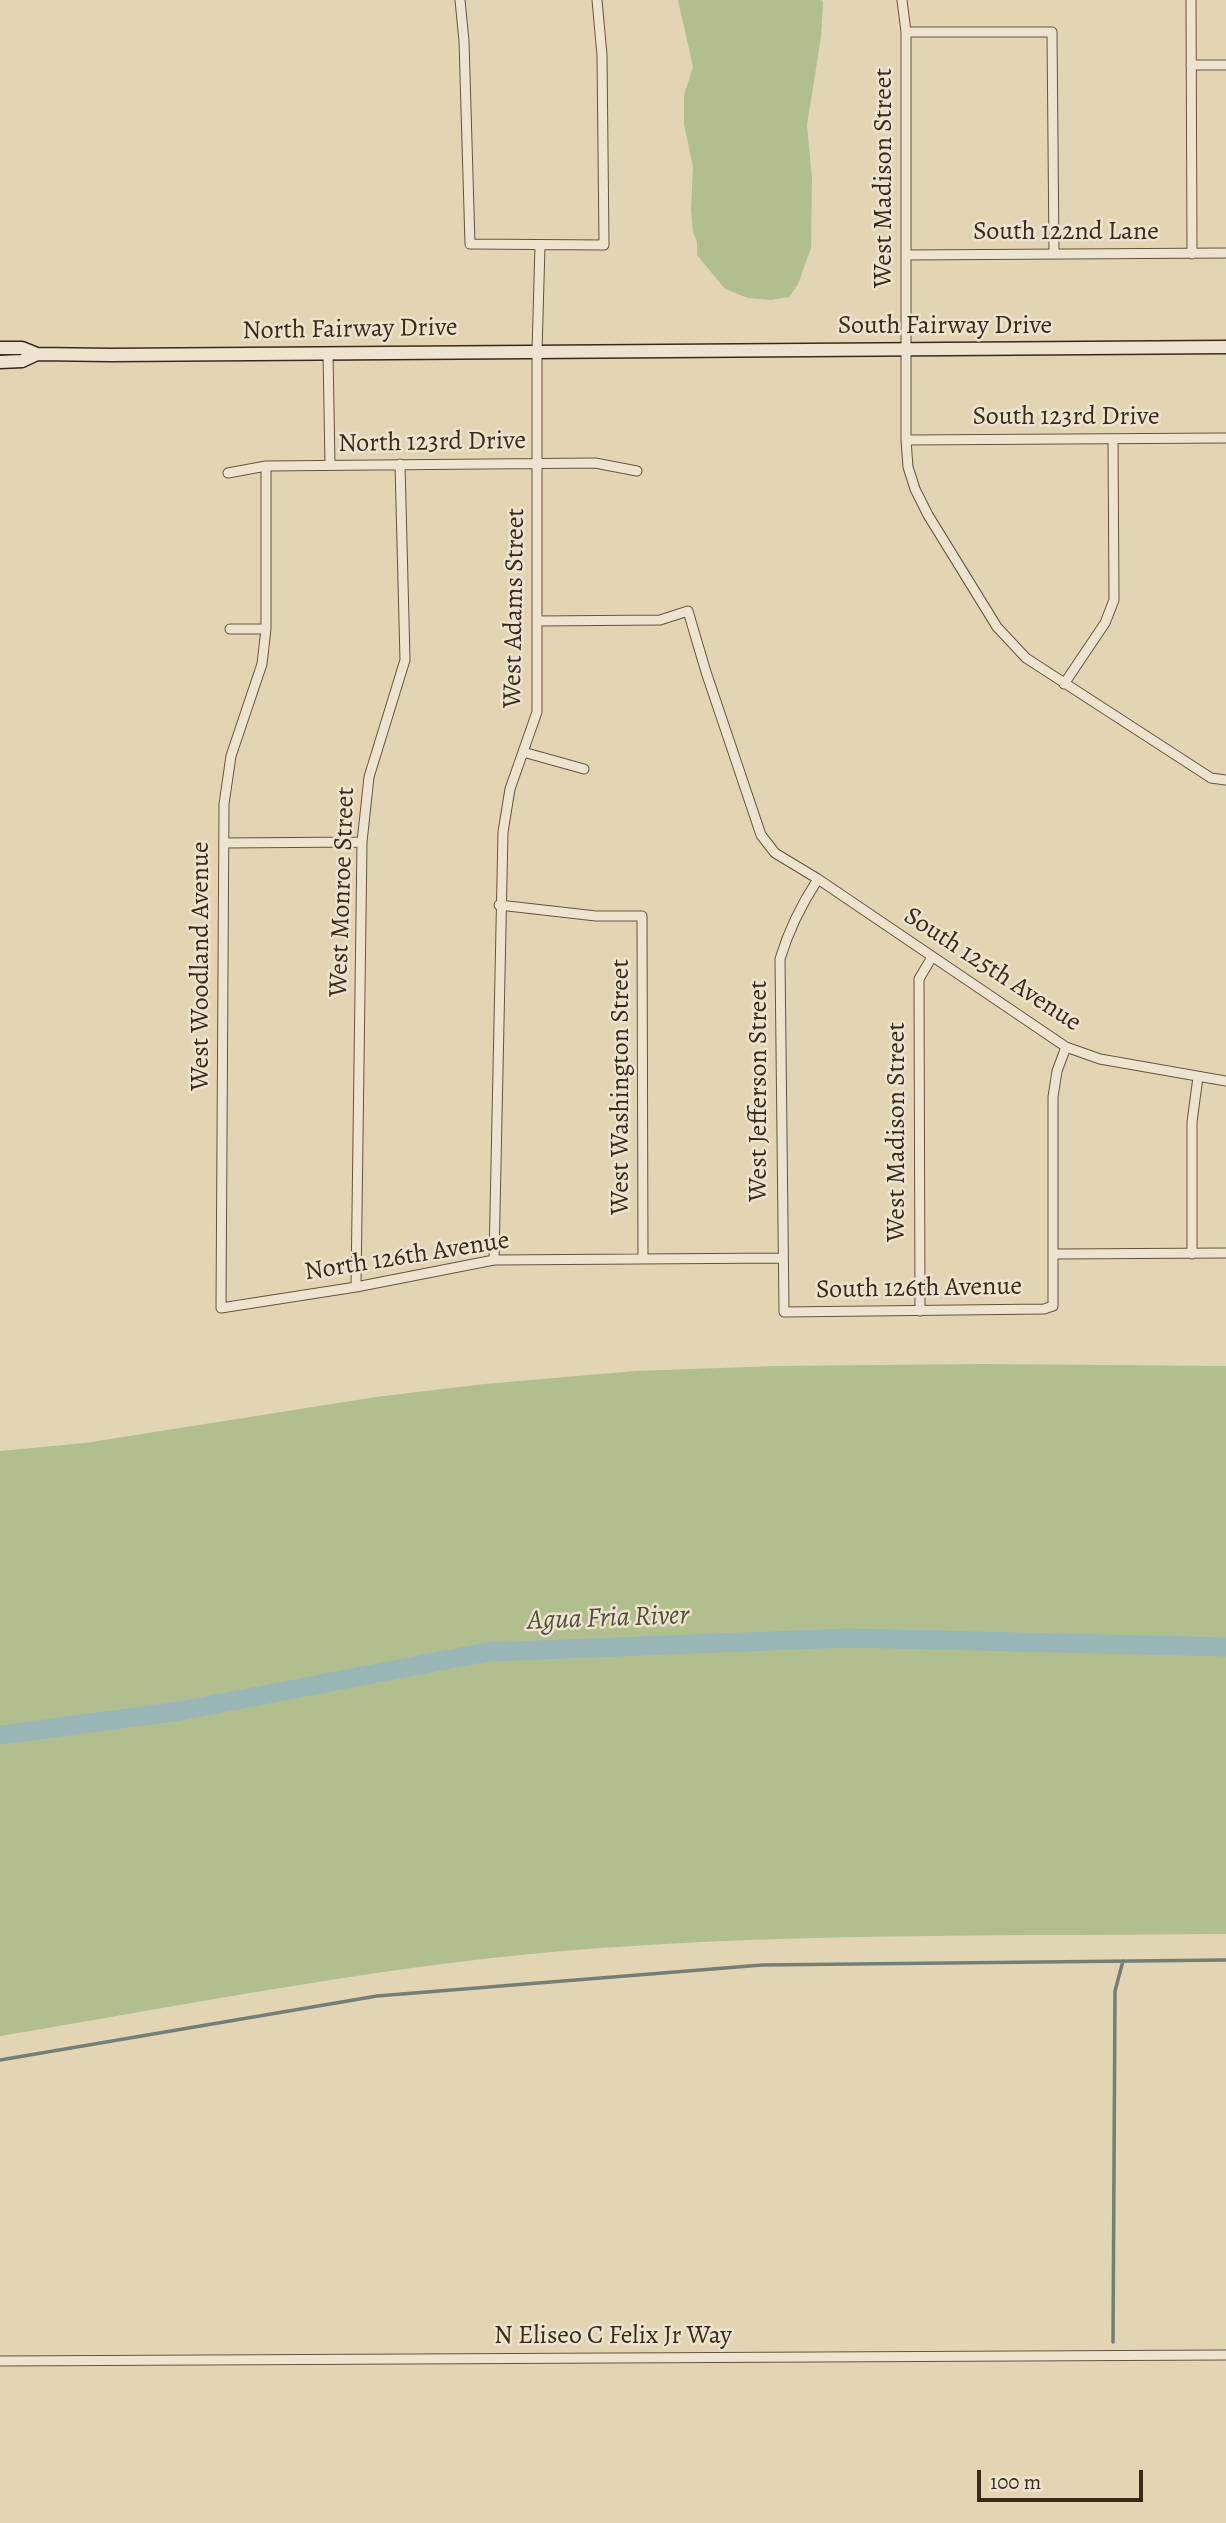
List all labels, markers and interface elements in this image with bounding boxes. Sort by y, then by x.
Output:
street label: West Madison Street [869,68,901,288]
street label: South 122nd Lane [973,217,1159,249]
street label: South Fairway Drive [838,311,1052,343]
street label: North Fairway Drive [242,313,458,347]
street label: South 123rd Drive [972,402,1160,434]
street label: North 123rd Drive [338,426,526,460]
street label: West Adams Street [498,508,532,708]
street label: West Monroe Street [324,786,362,998]
street label: West Woodland Avenue [186,841,218,1091]
street label: South 125th Avenue [897,901,1087,1039]
street label: West Washington Street [606,959,638,1215]
street label: West Jefferson Street [744,980,776,1202]
street label: West Madison Street [882,1022,914,1242]
street label: North 126th Avenue [302,1225,512,1289]
street label: South 126th Avenue [816,1272,1022,1306]
water label: Agua Fria River [527,1599,689,1639]
street label: N Eliseo C Felix Jr Way [494,2321,732,2353]
scale bar [981,2456,1147,2500]
text: 100 m [990,2468,1041,2496]

